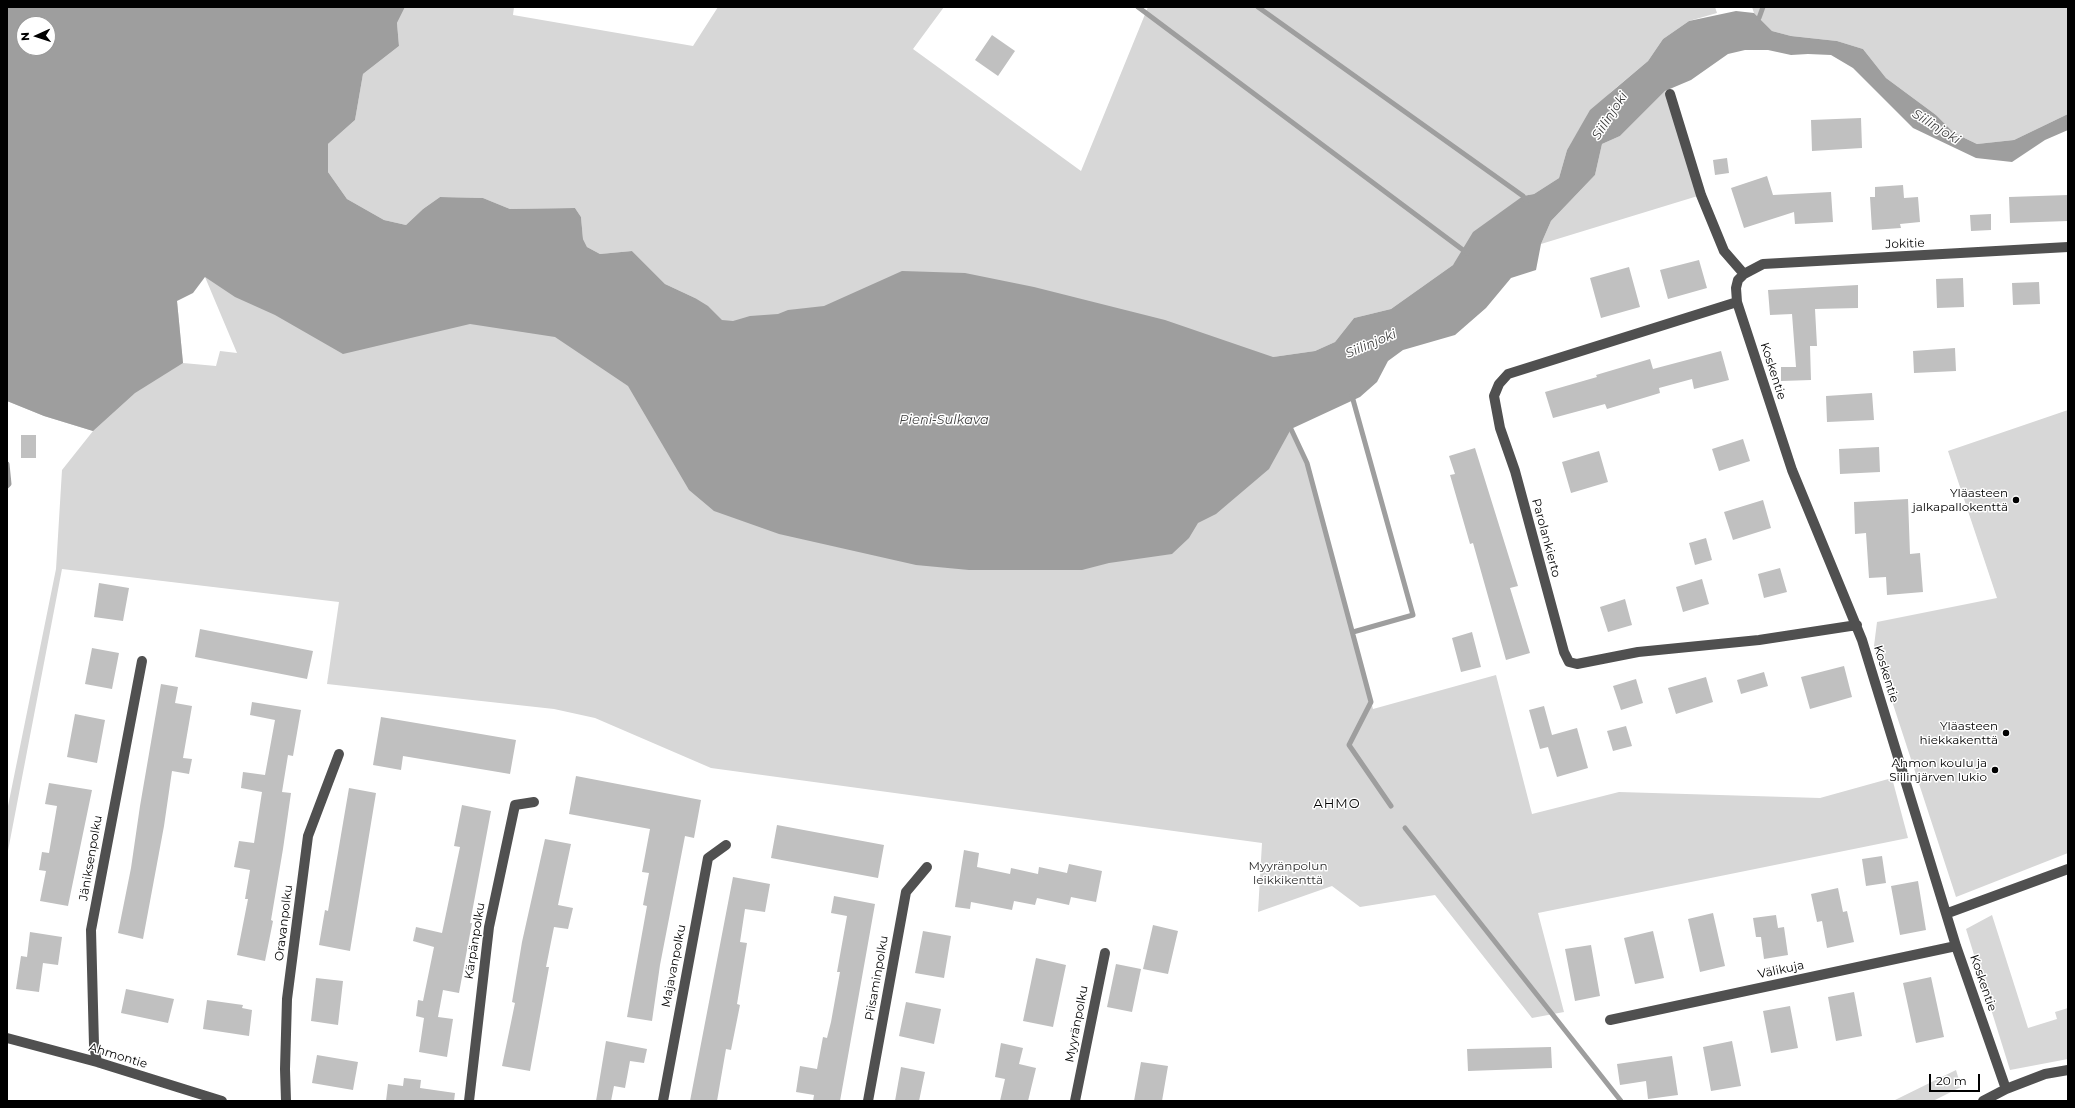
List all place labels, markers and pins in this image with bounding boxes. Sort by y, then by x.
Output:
place label: Yläasteen jalkapallokenttä [1912,486,2008,514]
marker: Yläasteen jalkapallokenttä [2011,495,2021,505]
place label: Yläasteen hiekkakenttä [1919,719,1998,747]
marker: Yläasteen hiekkakenttä [2001,728,2011,738]
place label: Ahmon koulu ja Siilinjärven lukio [1889,756,1987,784]
marker: Ahmon koulu ja Siilinjärven lukio [1990,765,2000,775]

